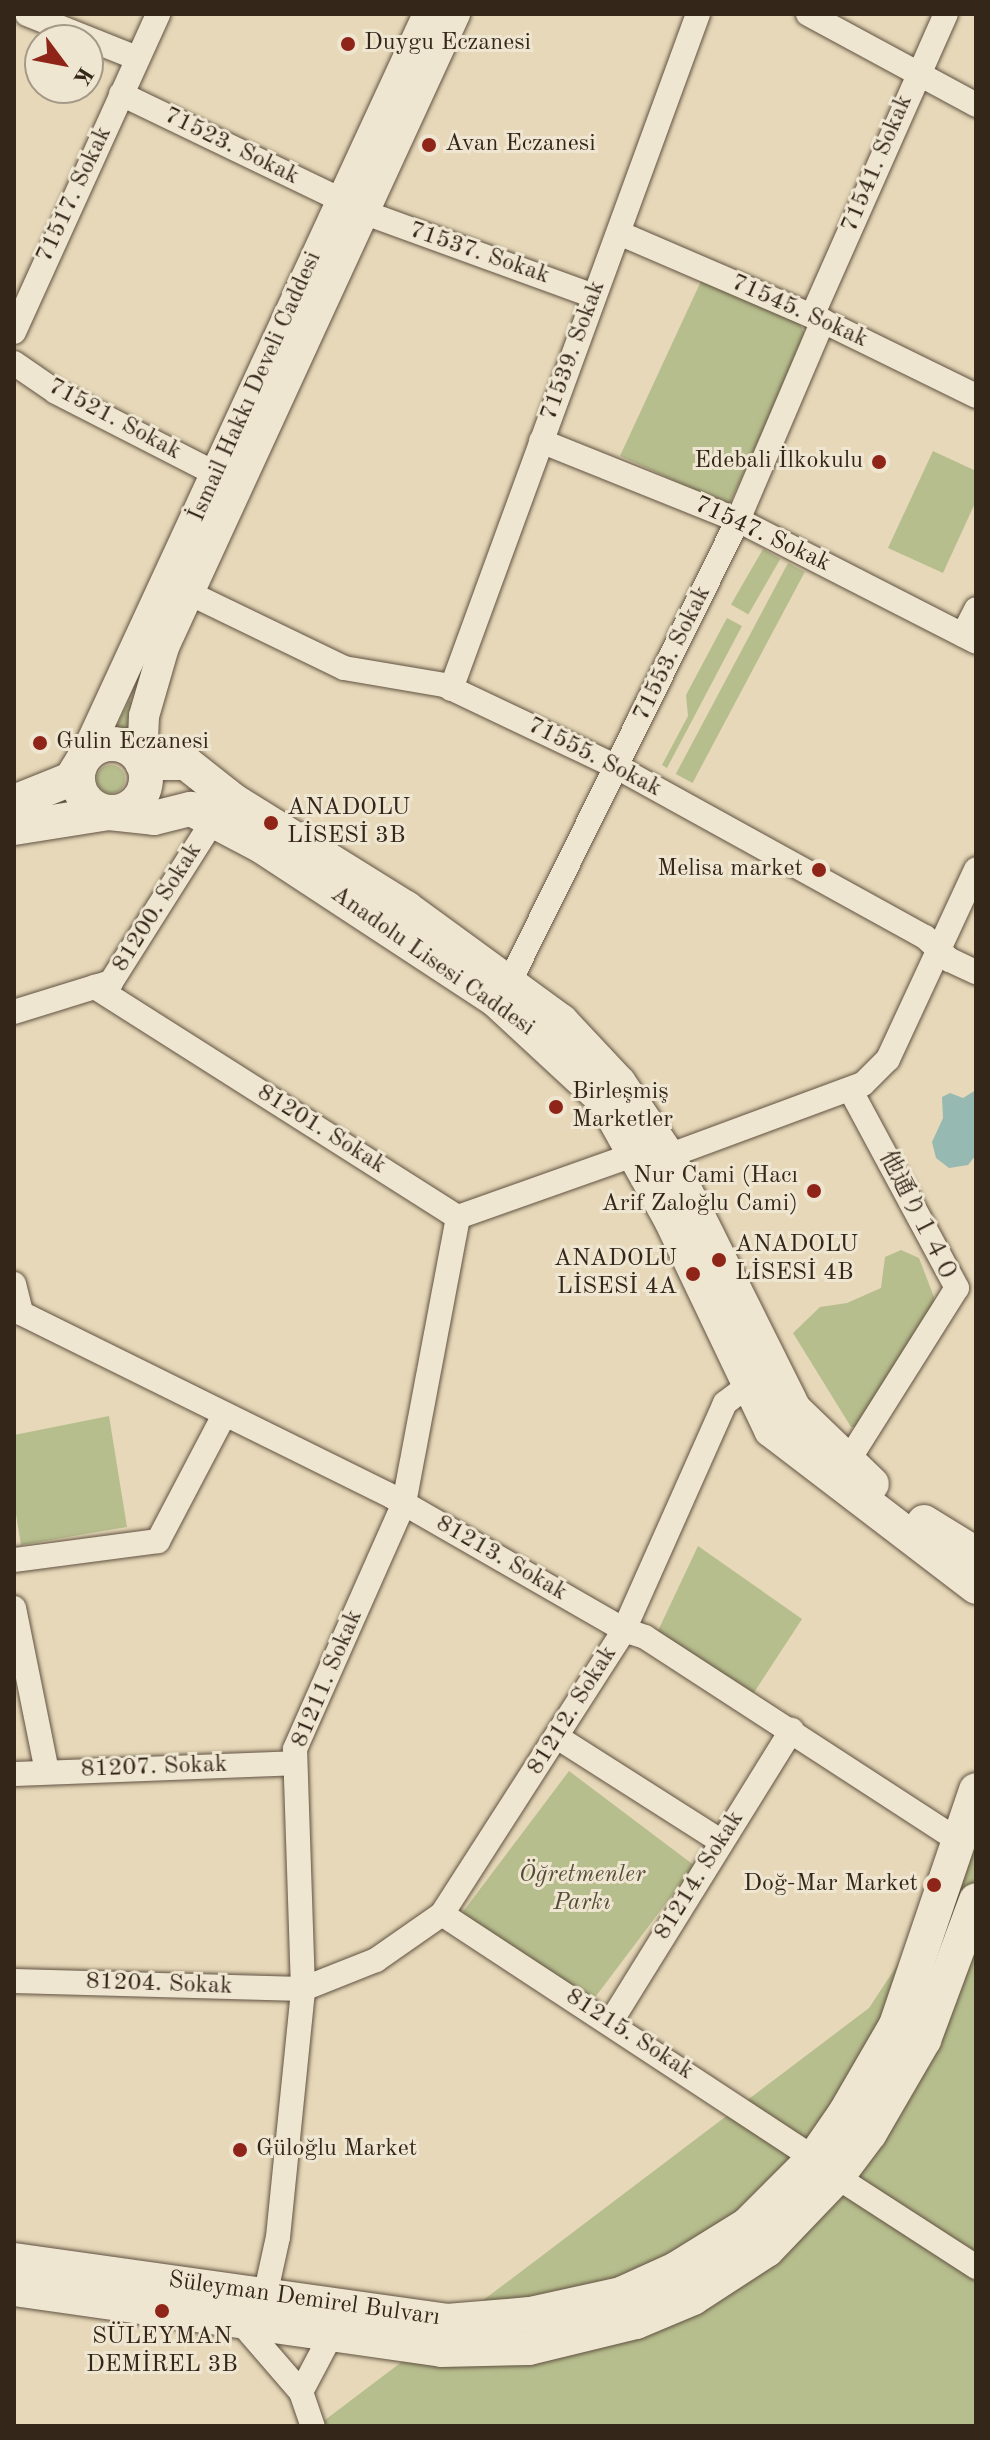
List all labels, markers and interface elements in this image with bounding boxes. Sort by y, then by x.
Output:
north arrow [24,24,104,104]
place label: Duygu Eczanesi [364,30,531,58]
marker: Duygu Eczanesi [339,35,357,53]
text: K [69,63,96,89]
street label: 71541. Sokak [836,91,920,237]
street label: 71523. Sokak [159,102,303,192]
street label: 71517. Sokak [31,122,119,268]
place label: Avan Eczanesi [445,131,596,159]
marker: Avan Eczanesi [420,136,438,154]
street label: 71537. Sokak [405,217,553,291]
street label: İsmail Hakkı Develi Caddesi [183,248,329,526]
street label: 71545. Sokak [726,269,872,355]
street label: 71539. Sokak [535,277,613,425]
street label: 71521. Sokak [43,373,185,467]
place label: Edebali İlkokulu [694,448,863,476]
marker: Edebali İlkokulu [870,453,888,471]
street label: 71547. Sokak [689,491,835,579]
street label: 71553. Sokak [628,582,718,726]
street label: 71555. Sokak [522,712,666,804]
place label: Gulin Eczanesi [56,729,209,757]
marker: Gulin Eczanesi [31,734,49,752]
place label: ANADOLU LİSESİ 3B [287,795,410,851]
marker: ANADOLU LİSESİ 3B [262,814,280,832]
street label: 81200. Sokak [107,838,209,978]
place label: Melisa market [657,856,803,884]
marker: Melisa market [810,861,828,879]
street label: Anadolu Lisesi Caddesi [325,881,539,1043]
street label: 81201. Sokak [251,1079,391,1181]
place label: Birleşmiş Marketler [572,1079,673,1135]
marker: Birleşmiş Marketler [547,1098,565,1116]
street label: 他通り１４０ [871,1146,963,1288]
place label: Nur Cami (Hacı Arif Zaloğlu Cami) [601,1163,798,1219]
marker: Nur Cami (Hacı Arif Zaloğlu Cami) [805,1182,823,1200]
place label: ANADOLU LİSESİ 4B [735,1232,858,1288]
place label: ANADOLU LİSESİ 4A [554,1246,677,1302]
marker: ANADOLU LİSESİ 4B [710,1251,728,1269]
marker: ANADOLU LİSESİ 4A [684,1265,702,1283]
street label: 81213. Sokak [430,1510,572,1608]
street label: 81211. Sokak [286,1606,370,1752]
street label: 81212. Sokak [522,1641,624,1781]
street label: 81207. Sokak [80,1751,228,1785]
street label: 81214. Sokak [649,1806,751,1946]
park label: Öğretmenler Parkı [519,1862,645,1918]
place label: Doğ-Mar Market [743,1871,918,1899]
marker: Doğ-Mar Market [925,1876,943,1894]
street label: 81204. Sokak [85,1968,233,2002]
street label: 81215. Sokak [560,1983,698,2087]
place label: Güloğlu Market [256,2136,417,2164]
marker: Güloğlu Market [231,2141,249,2159]
street label: Süleyman Demirel Bulvarı [166,2267,442,2333]
marker: SÜLEYMAN DEMİREL 3B [153,2302,171,2320]
place label: SÜLEYMAN DEMİREL 3B [86,2324,238,2380]

